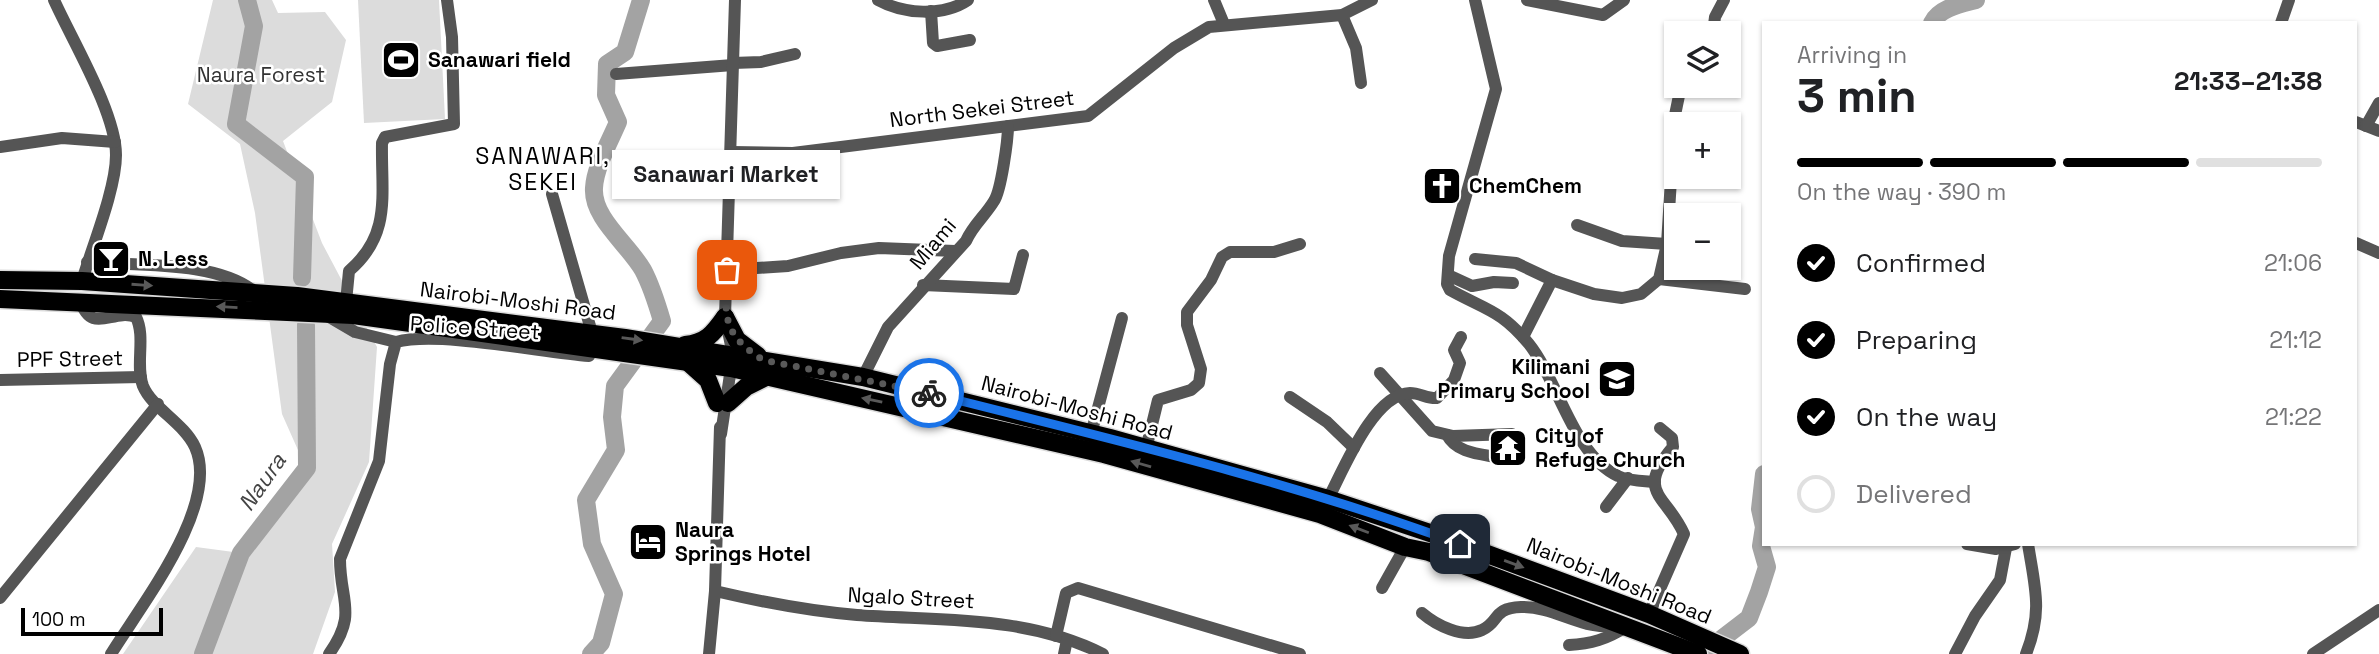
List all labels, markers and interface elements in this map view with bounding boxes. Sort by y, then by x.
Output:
map controls [1664,21,1741,280]
button: layers [1664,21,1741,98]
sports icon: Sanawari field [380,39,422,81]
text: Arriving in [1797,40,1907,70]
place label: Sanawari field [428,46,571,73]
park label: Naura Forest [197,61,325,88]
text: 21:33–21:38 [2174,64,2322,98]
text: 3 min [1797,67,1917,125]
street label: North Sekei Street [888,84,1076,133]
button: + [1664,112,1741,189]
district label: SANAWARI, SEKEI [475,141,611,197]
callout: Sanawari Market [613,151,841,200]
text: Sanawari Market [633,159,819,189]
church icon: ChemChem [1421,165,1463,207]
place label: ChemChem [1469,172,1582,199]
text: On the way · 390 m [1797,177,2006,207]
button: − [1664,203,1741,280]
street label: Miami [903,213,962,275]
bar icon: N. Less [90,238,132,280]
pin [697,240,757,300]
icon: check [1797,244,1835,282]
place label: N. Less [138,245,209,272]
text: Confirmed [1856,246,1986,280]
text: 21:06 [2264,248,2322,278]
icon: bag [708,251,746,289]
street label: Nairobi-Moshi Road [419,275,618,326]
one-way arrow [131,280,153,291]
one-way arrow [216,302,238,313]
street label: Police Street [409,309,541,346]
icon: check [1797,321,1835,359]
text: Preparing [1856,323,1977,357]
text: 21:12 [2269,325,2322,355]
one-way arrow [621,333,643,344]
street label: PPF Street [17,344,123,373]
place label: Kilimani Primary School [1437,353,1590,404]
courier [894,358,964,428]
school or university icon: Kilimani Primary School [1596,358,1638,400]
street label: Nairobi-Moshi Road [978,369,1176,446]
icon: bike [910,374,948,412]
one-way arrow [861,395,883,406]
icon: check [1797,398,1835,436]
text: On the way [1856,400,1997,434]
text: 21:22 [2265,402,2322,432]
place label: City of Refuge Church [1535,422,1685,473]
temple icon: City of Refuge Church [1487,427,1529,469]
water label: Naura [231,447,293,517]
one-way arrow [1130,459,1151,469]
text: Delivered [1856,477,1972,511]
pin [1430,514,1490,574]
place label: Naura Springs Hotel [675,516,811,567]
hotel icon: Naura Springs Hotel [627,521,669,563]
one-way arrow [1348,523,1369,534]
icon: home [1441,525,1479,563]
street label: Nairobi-Moshi Road [1523,531,1716,630]
one-way arrow [1503,558,1524,569]
street label: Ngalo Street [847,581,975,614]
scale bar [21,605,163,637]
text: 100 m [32,607,86,632]

